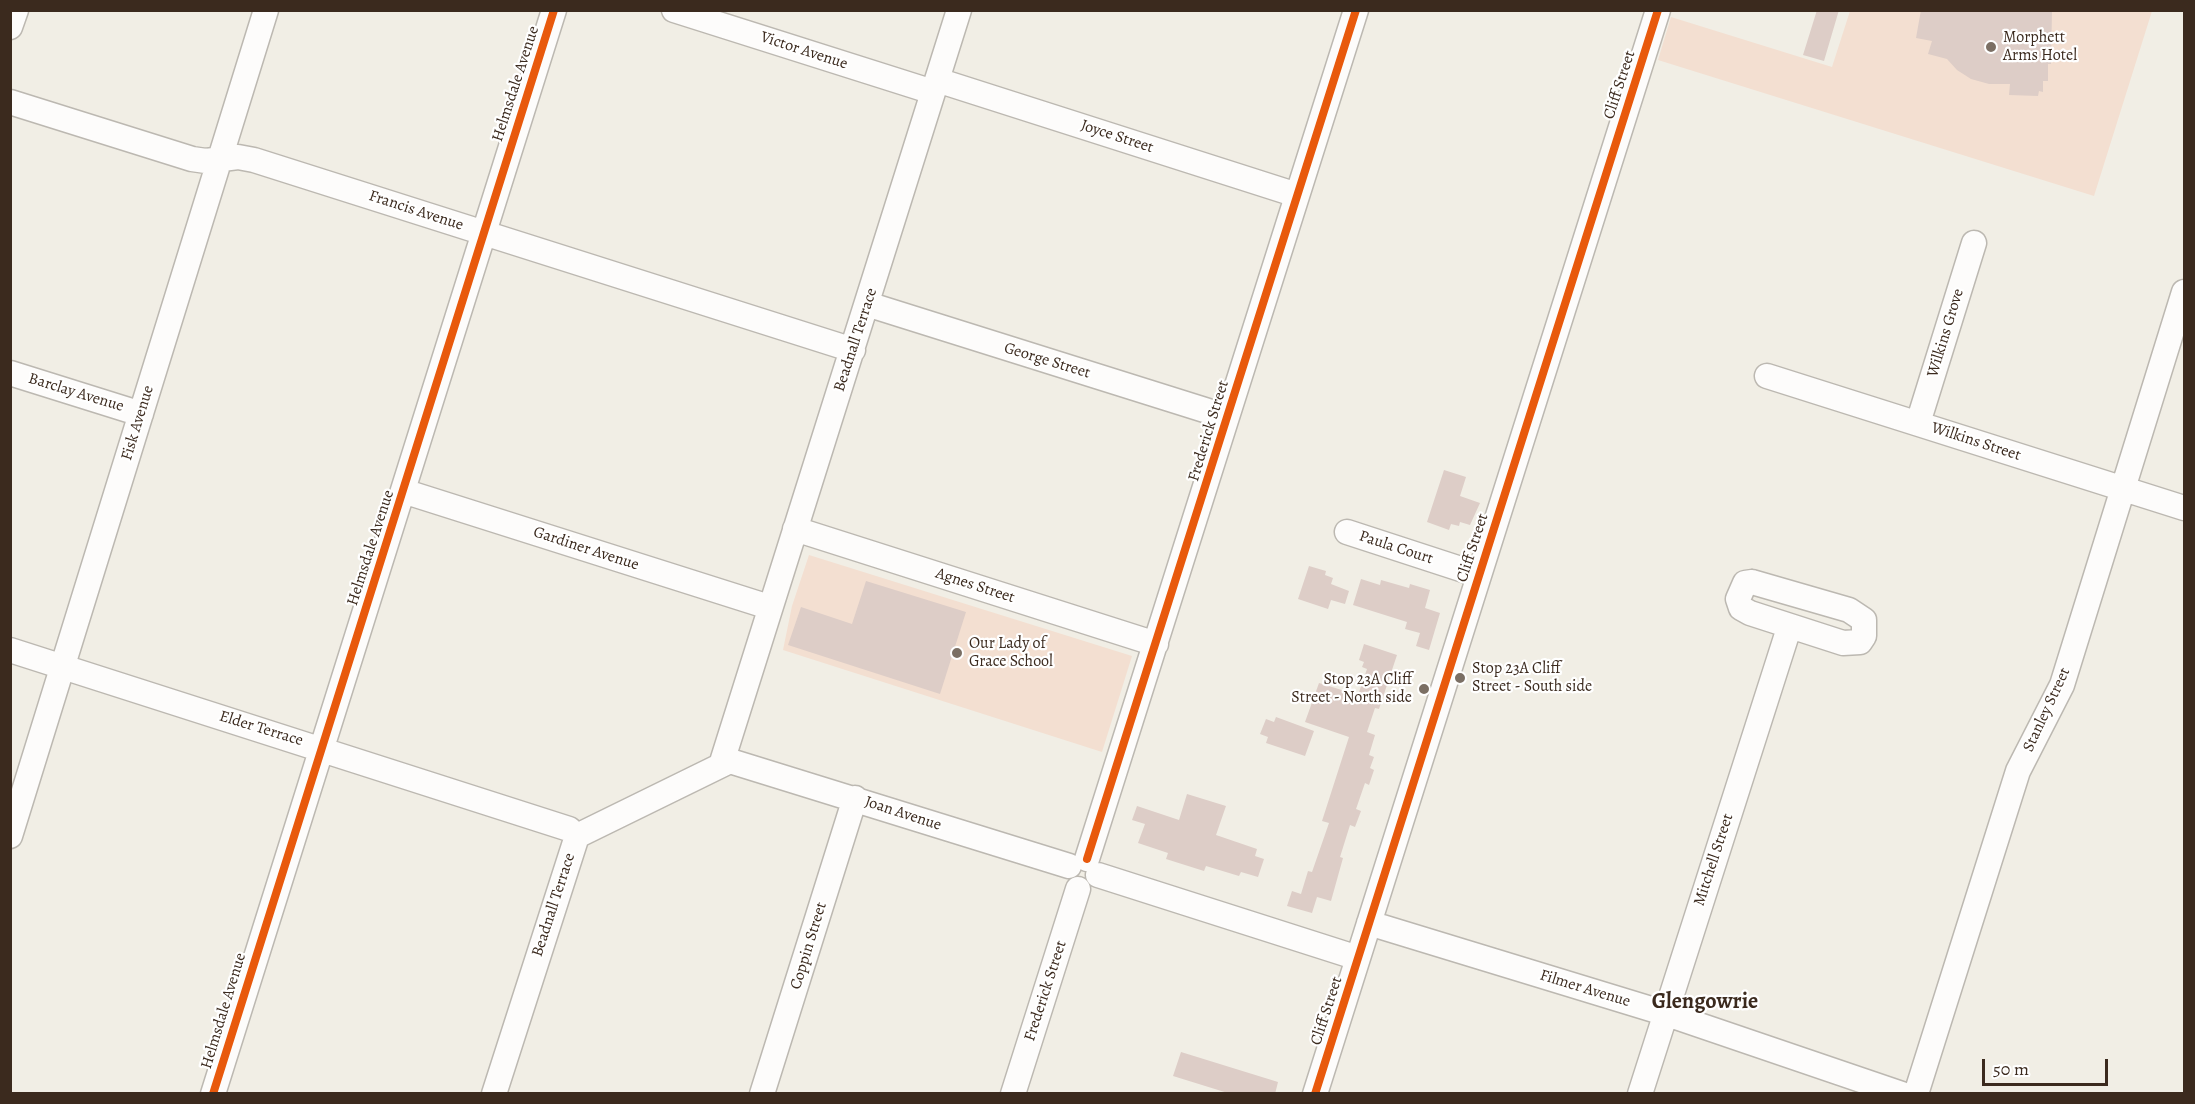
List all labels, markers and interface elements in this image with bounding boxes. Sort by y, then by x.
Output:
street label: Helmsdale Avenue [488,24,544,144]
street label: Victor Avenue [758,28,850,74]
place label: Morphett Arms Hotel [2003,28,2077,66]
marker: Morphett Arms Hotel [1984,40,1998,54]
street label: Cliff Street [1600,48,1640,122]
street label: Joyce Street [1078,116,1156,158]
street label: Francis Avenue [366,187,466,235]
street label: Beadnall Terrace [830,286,882,394]
street label: Wilkins Grove [1923,286,1969,380]
street label: George Street [1001,339,1093,383]
street label: Barclay Avenue [26,369,126,417]
street label: Frederick Street [1185,378,1233,484]
street label: Fisk Avenue [117,383,159,463]
street label: Wilkins Street [1929,419,2023,465]
street label: Helmsdale Avenue [343,488,399,608]
street label: Cliff Street [1453,511,1493,585]
street label: Gardiner Avenue [531,523,641,575]
street label: Paula Court [1356,527,1436,569]
street label: Agnes Street [933,564,1017,608]
place label: Our Lady of Grace School [969,634,1053,672]
marker: Our Lady of Grace School [950,646,964,660]
place label: Stop 23A Cliff Street - South side [1472,659,1592,697]
street label: Stanley Street [2019,665,2075,755]
place label: Stop 23A Cliff Street - North side [1291,670,1412,708]
marker: Stop 23A Cliff Street - South side [1453,671,1467,685]
marker: Stop 23A Cliff Street - North side [1417,682,1431,696]
street label: Elder Terrace [217,707,305,751]
street label: Joan Avenue [862,793,944,835]
street label: Mitchell Street [1690,811,1738,909]
street label: Beadnall Terrace [528,851,580,959]
street label: Coppin Street [787,900,831,992]
street label: Frederick Street [1021,938,1071,1044]
street label: Helmsdale Avenue [197,951,251,1071]
street label: Filmer Avenue [1537,966,1633,1012]
street label: Cliff Street [1307,974,1347,1048]
district label: Glengowrie [1652,990,1758,1016]
scale bar [1985,1047,2111,1085]
text: 50 m [1993,1057,2029,1081]

